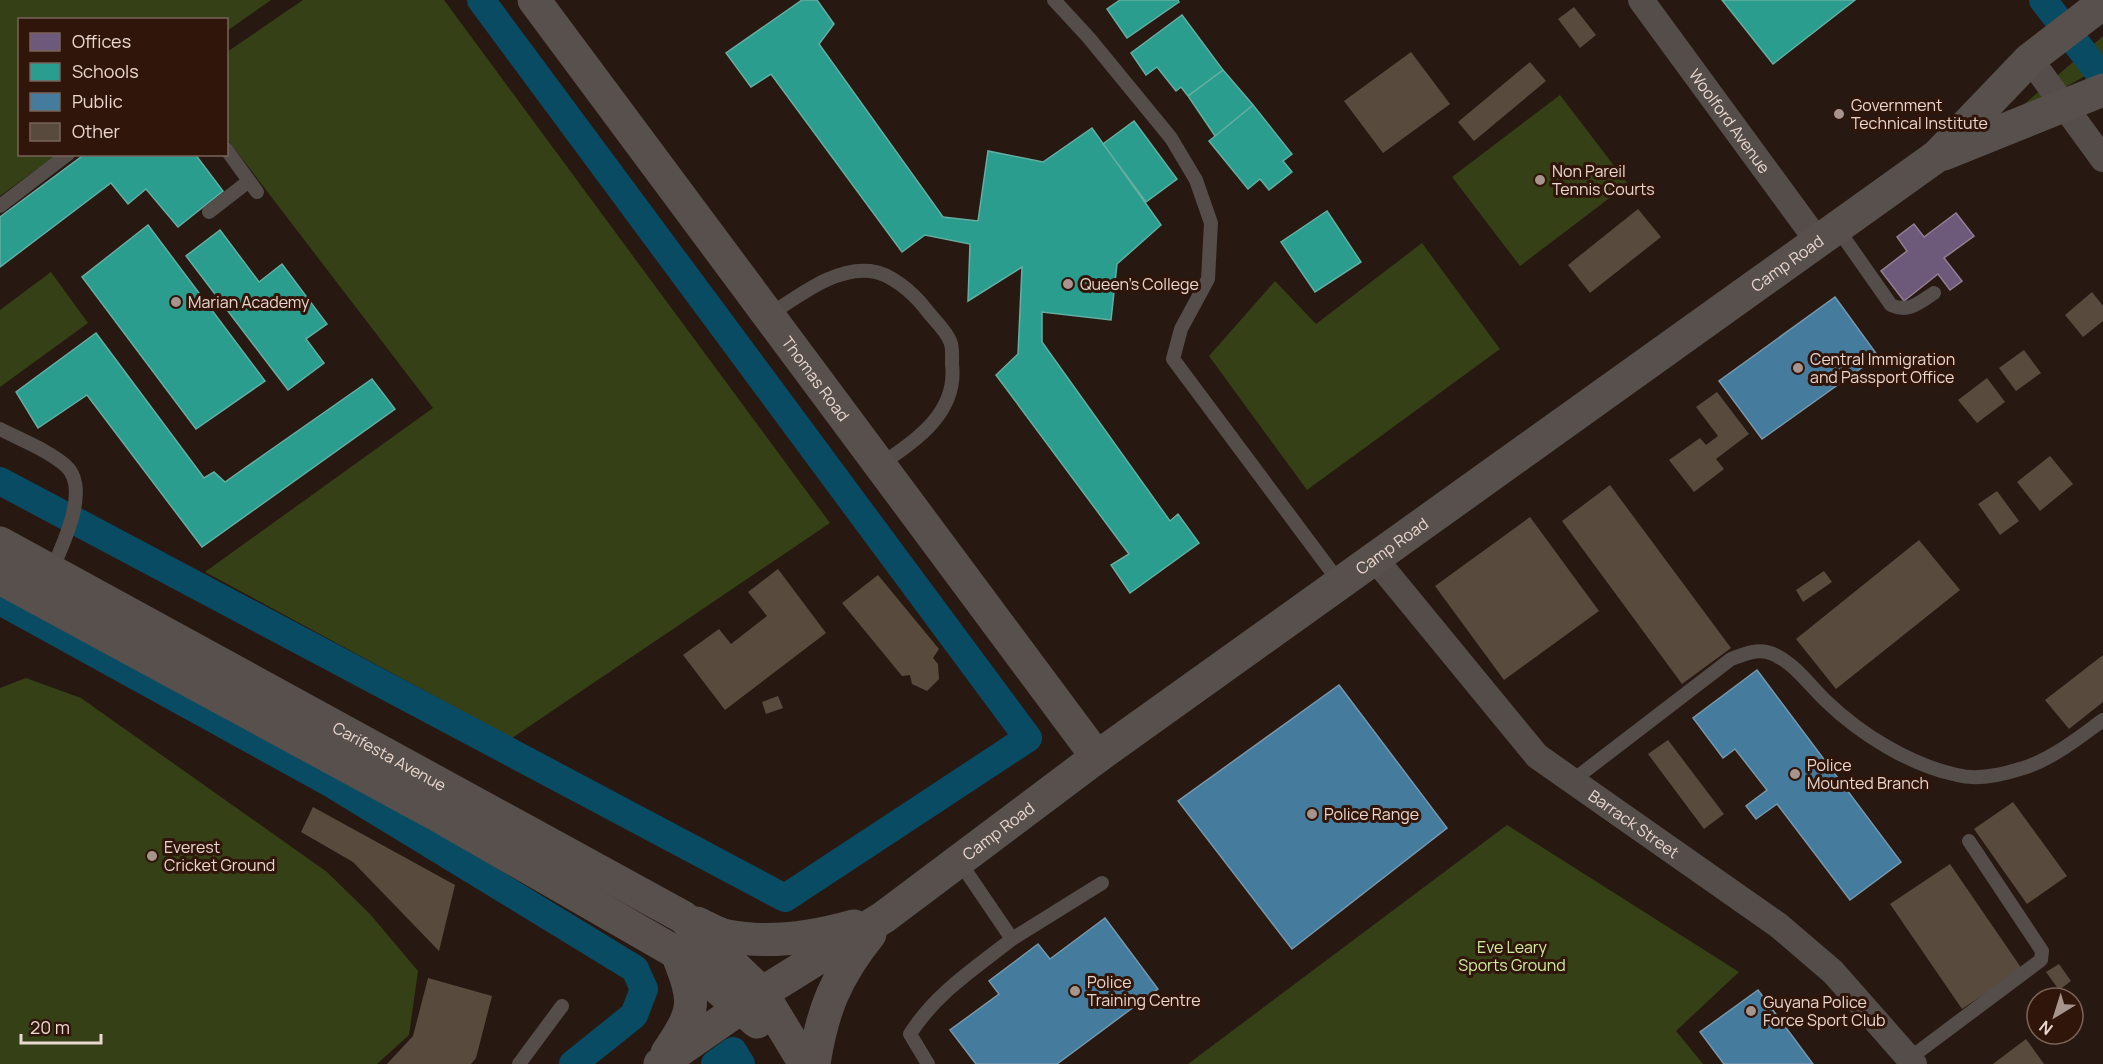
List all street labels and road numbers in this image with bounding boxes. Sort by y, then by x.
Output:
street label: Woolford Avenue [1684,64,1775,178]
street label: Camp Road [1746,230,1828,297]
street label: Thomas Road [777,332,855,426]
street label: Camp Road [1351,512,1433,580]
street label: Carifesta Avenue [329,716,450,796]
street label: Barrack Street [1584,785,1684,863]
street label: Camp Road [958,797,1039,865]

